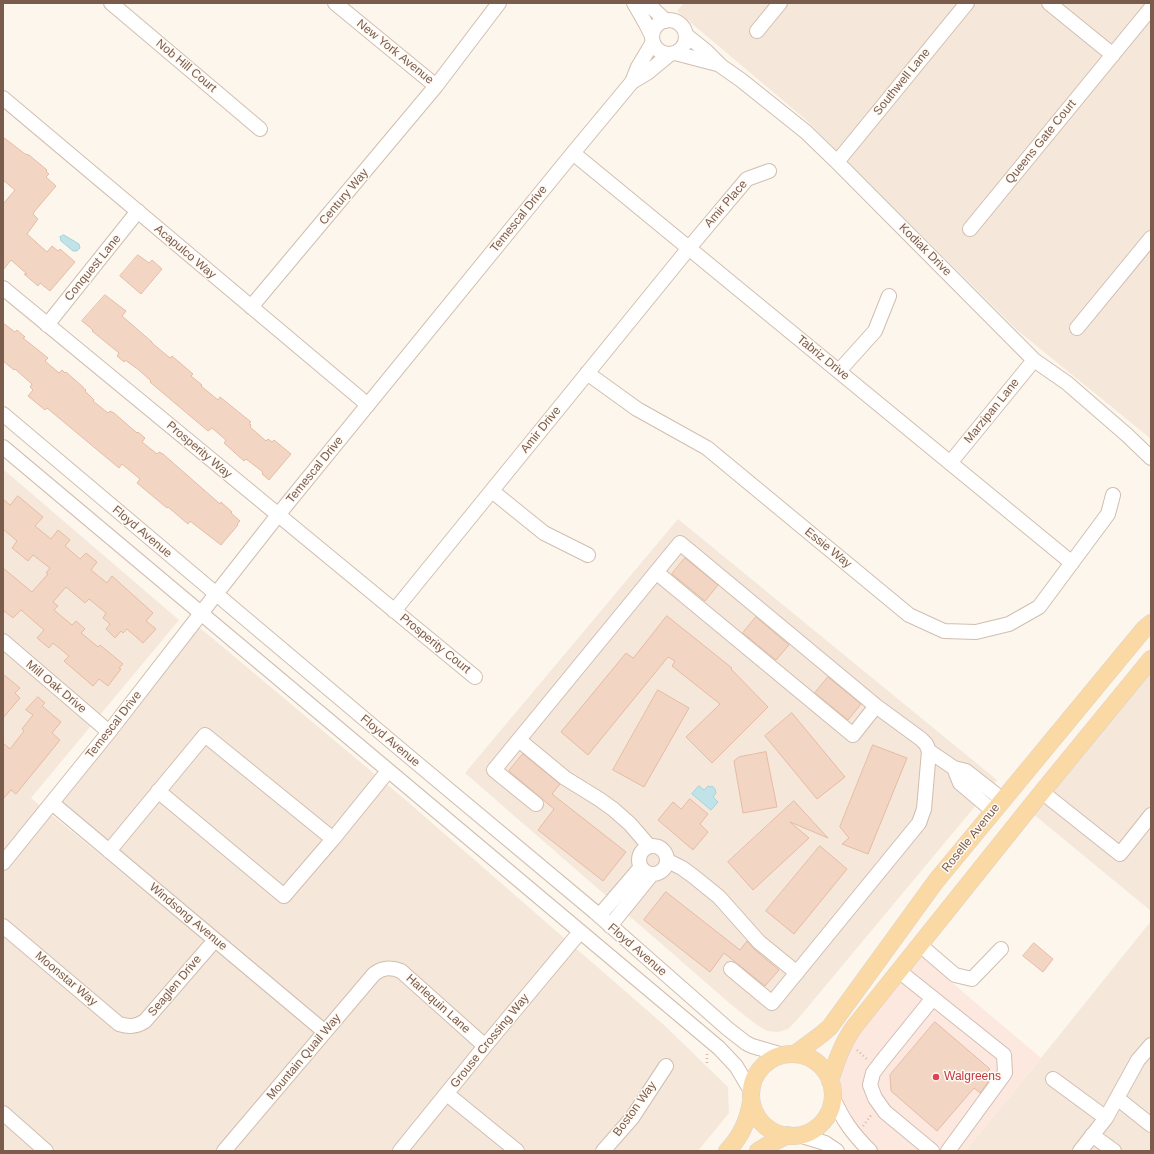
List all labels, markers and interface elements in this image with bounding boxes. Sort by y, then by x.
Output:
street label: New York Avenue [354,17,436,87]
street label: Nob Hill Court [153,36,219,96]
street label: Southwell Lane [871,46,933,118]
street label: Queens Gate Court [1003,97,1079,187]
street label: Century Way [316,166,372,228]
street label: Amir Place [702,177,750,231]
street label: Temescal Drive [488,183,550,255]
street label: Kodiak Drive [896,221,954,279]
street label: Acapulco Way [151,222,219,282]
street label: Conquest Lane [62,232,124,304]
street label: Tabriz Drive [794,332,852,384]
street label: Marzipan Lane [961,376,1023,446]
street label: Amir Drive [518,404,564,456]
street label: Prosperity Way [163,418,235,482]
street label: Temescal Drive [284,434,346,506]
street label: Floyd Avenue [109,503,175,561]
street label: Essie Way [802,525,854,571]
street label: Prosperity Court [397,611,473,677]
street label: Mill Oak Drive [23,657,89,717]
street label: Temescal Drive [83,688,145,762]
street label: Floyd Avenue [357,712,423,770]
street label: Roselle Avenue [939,801,1003,875]
street label: Windsong Avenue [146,880,230,954]
street label: Floyd Avenue [605,921,669,979]
street label: Moonstar Way [32,949,100,1009]
street label: Seaglen Drive [145,953,205,1019]
street label: Harlequin Lane [403,971,473,1037]
street label: Grouse Crossing Way [448,991,532,1091]
street label: Mountain Quail Way [264,1011,344,1103]
place label: Walgreens [944,1070,1001,1084]
marker: Walgreens [931,1072,941,1082]
street label: Boston Way [610,1079,660,1139]

